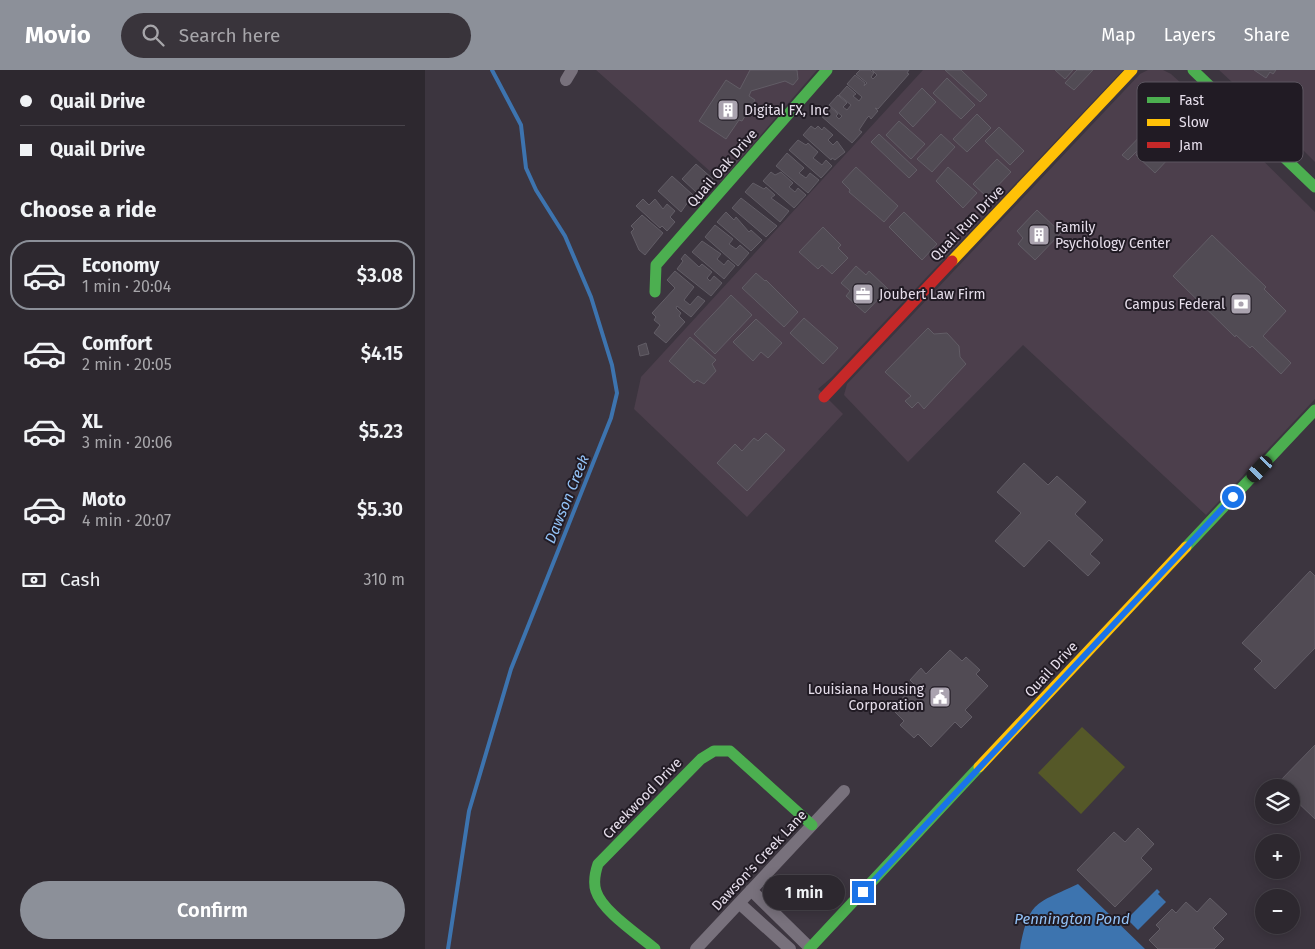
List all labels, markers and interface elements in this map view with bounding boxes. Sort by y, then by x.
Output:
search box [121,13,471,58]
text: Movio [25,21,91,49]
icon: search [139,21,167,49]
text: Search here [179,24,280,47]
text: Map [1101,24,1136,46]
text: Layers [1164,24,1216,46]
text: Share [1244,24,1290,46]
legend [1137,82,1303,162]
text: Quail Drive [50,90,145,113]
text: Fast [1179,92,1205,109]
building icon: Digital FX, Inc [716,98,740,122]
place label: Digital FX, Inc [744,102,829,119]
text: Slow [1179,114,1209,131]
street label: Quail Oak Drive [684,126,761,211]
text: Jam [1179,137,1203,154]
text: Quail Drive [50,138,145,161]
street label: Quail Run Drive [927,182,1008,265]
text: Choose a ride [20,196,156,223]
place label: Family Psychology Center [1055,219,1171,252]
building icon: Family Psychology Center [1027,223,1051,247]
icon: car [22,253,67,298]
text: Economy [82,254,159,277]
text: $3.08 [357,264,403,287]
text: 1 min · 20:04 [82,277,171,296]
office icon: Joubert Law Firm [851,282,875,306]
place label: Joubert Law Firm [879,286,986,303]
bank icon: Campus Federal [1229,292,1253,316]
place label: Campus Federal [1124,296,1225,313]
icon: car [22,331,67,376]
text: Comfort [82,332,152,355]
text: $4.15 [361,342,403,365]
text: 2 min · 20:05 [82,355,172,374]
icon: car [22,409,67,454]
text: XL [82,410,103,433]
text: $5.23 [359,420,403,443]
text: 3 min · 20:06 [82,433,172,452]
water label: Dawson Creek [541,452,593,546]
car [1244,453,1275,485]
route start [1222,486,1244,508]
icon: car [22,487,67,532]
text: Moto [82,488,126,511]
text: $5.30 [357,498,403,521]
text: 4 min · 20:07 [82,511,171,530]
icon: cash [20,566,48,594]
text: Cash [60,568,101,591]
text: 310 m [364,570,405,589]
street label: Quail Drive [1021,638,1081,701]
place label: Louisiana Housing Corporation [808,681,925,714]
public building icon: Louisiana Housing Corporation [928,685,952,709]
street label: Creekwood Drive [599,754,685,843]
map controls [1255,779,1300,934]
button: layers [1255,779,1300,824]
street label: Dawson's Creek Lane [708,806,810,914]
button: + [1255,834,1300,879]
callout: 1 min [763,874,845,910]
button: Confirm [20,881,405,939]
route end [852,881,874,903]
text: 1 min [785,883,823,902]
button: − [1255,889,1300,934]
water label: Pennington Pond [1014,910,1130,928]

